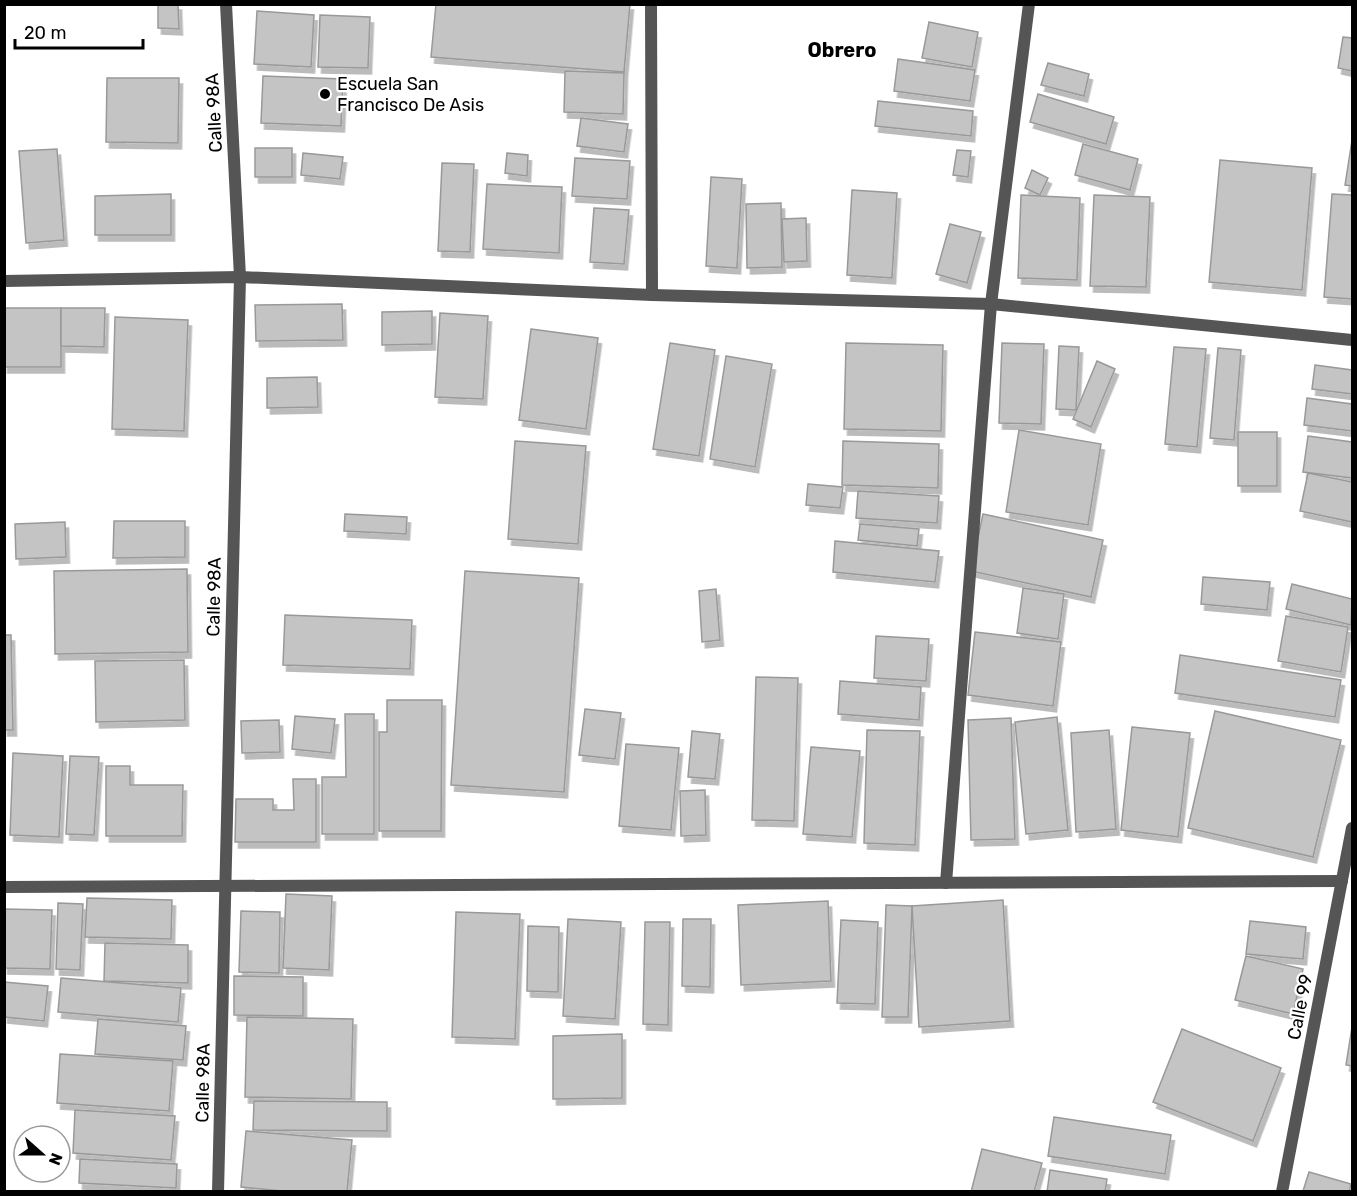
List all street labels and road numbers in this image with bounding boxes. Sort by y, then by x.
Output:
street label: Calle 98A [201,73,227,153]
street label: Calle 98A [202,557,226,637]
street label: Calle 99 [1283,972,1317,1042]
street label: Calle 98A [191,1043,215,1123]

